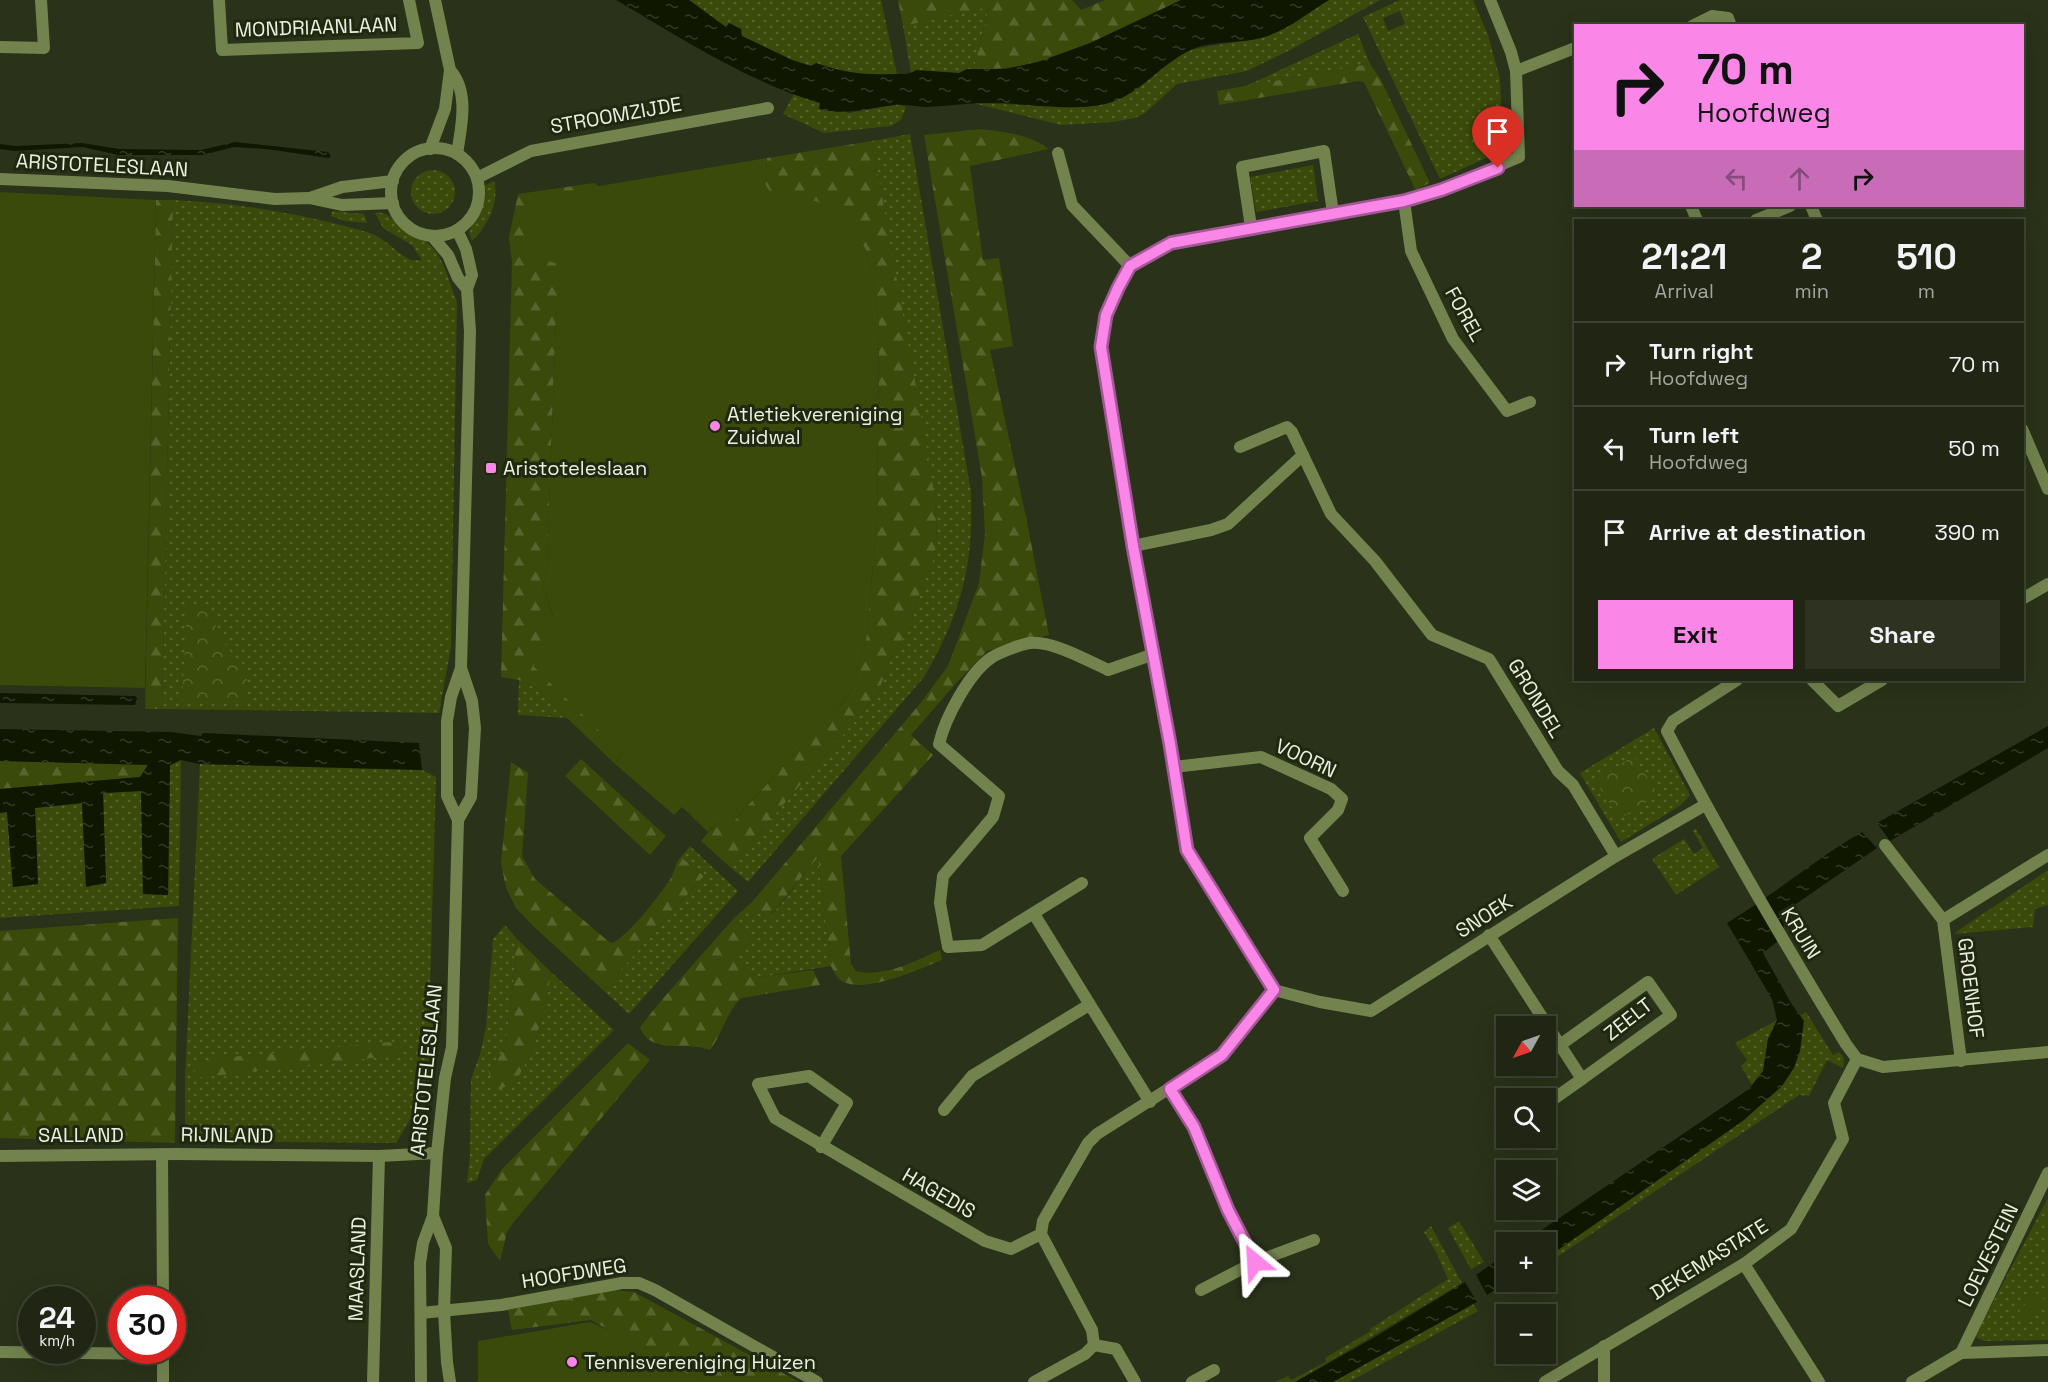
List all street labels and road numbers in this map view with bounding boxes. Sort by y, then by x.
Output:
street label: MONDRIAANLAAN [234,11,398,43]
street label: STROOMZIJDE [548,91,684,139]
street label: ARISTOTELESLAAN [15,148,189,182]
street label: FOREL [1439,282,1491,346]
street label: GRONDEL [1502,654,1570,742]
street label: VOORN [1271,733,1341,783]
street label: SNOEK [1451,888,1517,944]
street label: KRUIN [1775,902,1827,964]
street label: GROENHOF [1952,936,1990,1040]
street label: ARISTOTELESLAAN [404,983,448,1157]
street label: ZEELT [1598,992,1658,1046]
street label: RIJNLAND [180,1121,274,1149]
street label: SALLAND [38,1122,124,1148]
street label: HAGEDIS [898,1162,980,1224]
street label: LOEVESTEIN [1952,1199,2024,1311]
street label: DEKEMASTATE [1645,1213,1773,1305]
street label: MAASLAND [342,1216,372,1322]
street label: HOOFDWEG [520,1252,628,1294]

